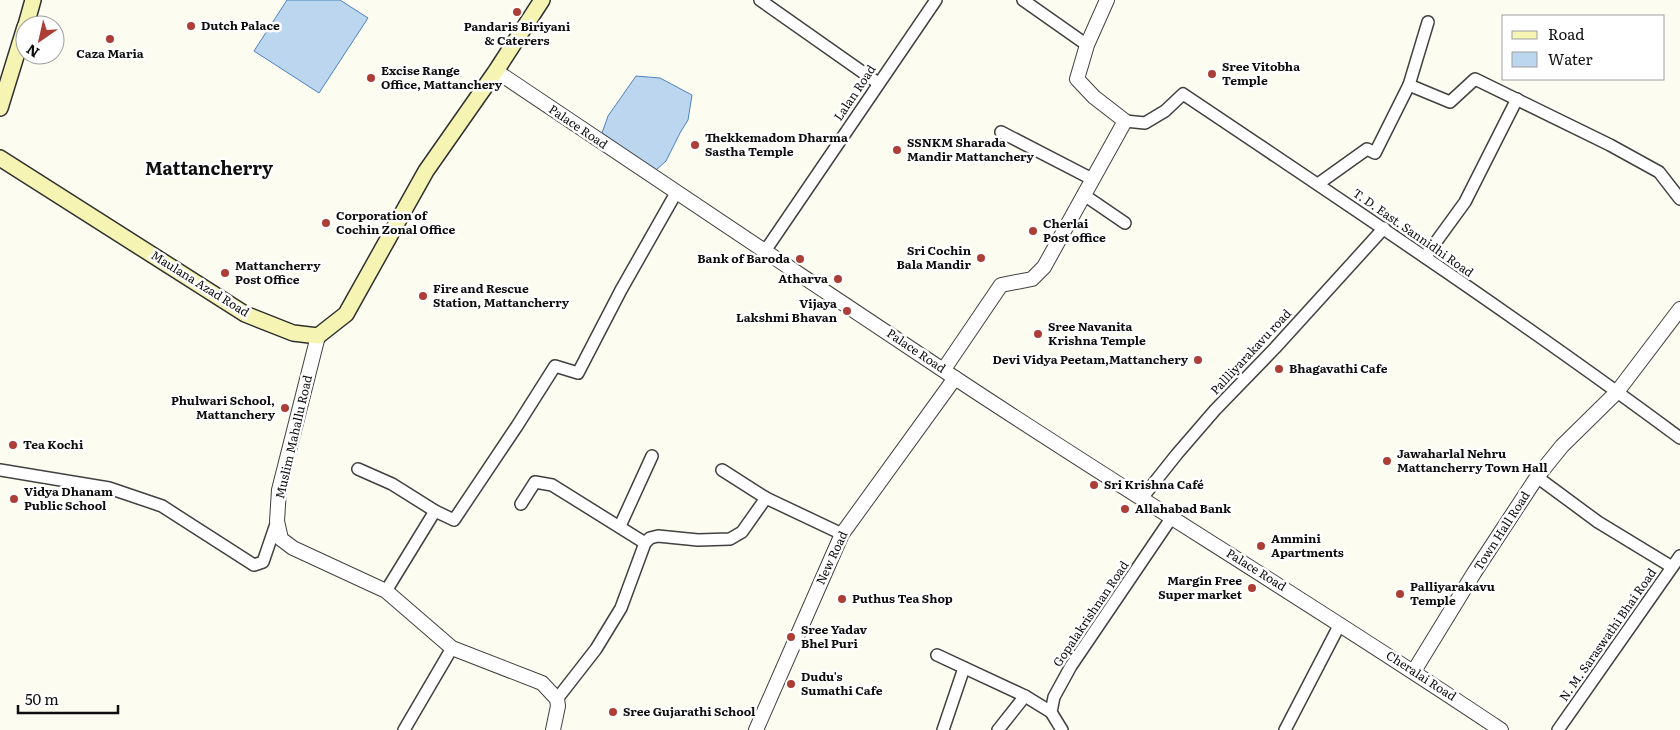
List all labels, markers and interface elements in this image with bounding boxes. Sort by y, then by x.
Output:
marker: Pandaris Biriyani & Caterers [511,6,523,18]
north arrow [15,15,65,65]
legend [1502,15,1665,80]
place label: Dutch Palace [201,16,280,34]
place label: Pandaris Biriyani & Caterers [464,17,571,49]
marker: Dutch Palace [185,20,197,32]
text: Road [1548,22,1584,45]
marker: Caza Maria [104,33,116,45]
text: N [22,40,43,63]
place label: Caza Maria [76,44,144,62]
text: Water [1548,47,1593,70]
place label: Sree Vitobha Temple [1222,57,1300,89]
street label: Lalan Road [829,60,880,124]
place label: Excise Range Office, Mattanchery [381,61,503,93]
marker: Sree Vitobha Temple [1206,68,1218,80]
marker: Excise Range Office, Mattanchery [365,72,377,84]
street label: Palace Road [545,100,612,153]
place label: Thekkemadom Dharma Sastha Temple [705,128,848,160]
place label: SSNKM Sharada Mandir Mattanchery [907,133,1035,165]
marker: Thekkemadom Dharma Sastha Temple [689,139,701,151]
marker: SSNKM Sharada Mandir Mattanchery [891,144,903,156]
district label: Mattancherry [145,154,273,181]
street label: T. D. East. Sannidhi Road [1350,184,1478,281]
place label: Corporation of Cochin Zonal Office [336,206,456,238]
place label: Cherlai Post office [1043,214,1106,246]
marker: Corporation of Cochin Zonal Office [320,217,332,229]
marker: Cherlai Post office [1027,225,1039,237]
place label: Sri Cochin Bala Mandir [897,241,972,273]
street label: Maulana Azad Road [148,246,254,321]
place label: Bank of Baroda [697,249,790,267]
marker: Sri Cochin Bala Mandir [975,252,987,264]
marker: Bank of Baroda [794,253,806,265]
place label: Mattancherry Post Office [235,256,321,288]
marker: Mattancherry Post Office [219,267,231,279]
place label: Atharva [778,269,828,287]
marker: Atharva [832,273,844,285]
place label: Fire and Rescue Station, Mattancherry [433,279,570,311]
marker: Fire and Rescue Station, Mattancherry [417,290,429,302]
place label: Vijaya Lakshmi Bhavan [736,294,838,326]
street label: Pallliyarakavu road [1206,304,1295,398]
marker: Vijaya Lakshmi Bhavan [841,305,853,317]
place label: Sree Navanita Krishna Temple [1048,317,1146,349]
street label: Palace Road [883,324,950,377]
marker: Sree Navanita Krishna Temple [1032,328,1044,340]
place label: Devi Vidya Peetam,Mattanchery [993,350,1189,368]
marker: Devi Vidya Peetam,Mattanchery [1192,354,1204,366]
place label: Bhagavathi Cafe [1289,359,1388,377]
marker: Bhagavathi Cafe [1273,363,1285,375]
street label: Muslim Mahallu Road [270,373,316,500]
place label: Phulwari School, Mattanchery [171,391,276,423]
marker: Phulwari School, Mattanchery [279,402,291,414]
place label: Tea Kochi [23,435,84,453]
marker: Tea Kochi [7,439,19,451]
place label: Jawaharlal Nehru Mattancherry Town Hall [1397,444,1548,476]
marker: Jawaharlal Nehru Mattancherry Town Hall [1381,455,1393,467]
place label: Sri Krishna Café [1104,475,1204,493]
marker: Sri Krishna Café [1088,479,1100,491]
place label: Vidya Dhanam Public School [24,482,113,514]
street label: Town Hall Road [1469,487,1534,574]
marker: Vidya Dhanam Public School [8,493,20,505]
place label: Allahabad Bank [1135,499,1232,517]
marker: Allahabad Bank [1119,503,1131,515]
street label: New Road [811,527,852,587]
place label: Ammini Apartments [1271,529,1344,561]
marker: Ammini Apartments [1255,540,1267,552]
street label: Palace Road [1223,544,1291,595]
street label: Gopalakrishnan Road [1048,556,1133,670]
street label: N. M. Saraswathi Bhai Road [1554,564,1660,705]
place label: Margin Free Super market [1158,571,1243,603]
place label: Palliyarakavu Temple [1410,577,1495,609]
marker: Margin Free Super market [1246,582,1258,594]
marker: Palliyarakavu Temple [1394,588,1406,600]
place label: Puthus Tea Shop [852,589,953,607]
marker: Puthus Tea Shop [836,593,848,605]
place label: Sree Yadav Bhel Puri [801,620,868,652]
marker: Sree Yadav Bhel Puri [785,631,797,643]
street label: Cheralai Road [1383,646,1461,705]
place label: Dudu's Sumathi Cafe [801,667,883,699]
marker: Dudu's Sumathi Cafe [785,678,797,690]
scale bar [18,682,118,714]
text: 50 m [25,687,59,710]
place label: Sree Gujarathi School [623,702,756,720]
marker: Sree Gujarathi School [607,706,619,718]

